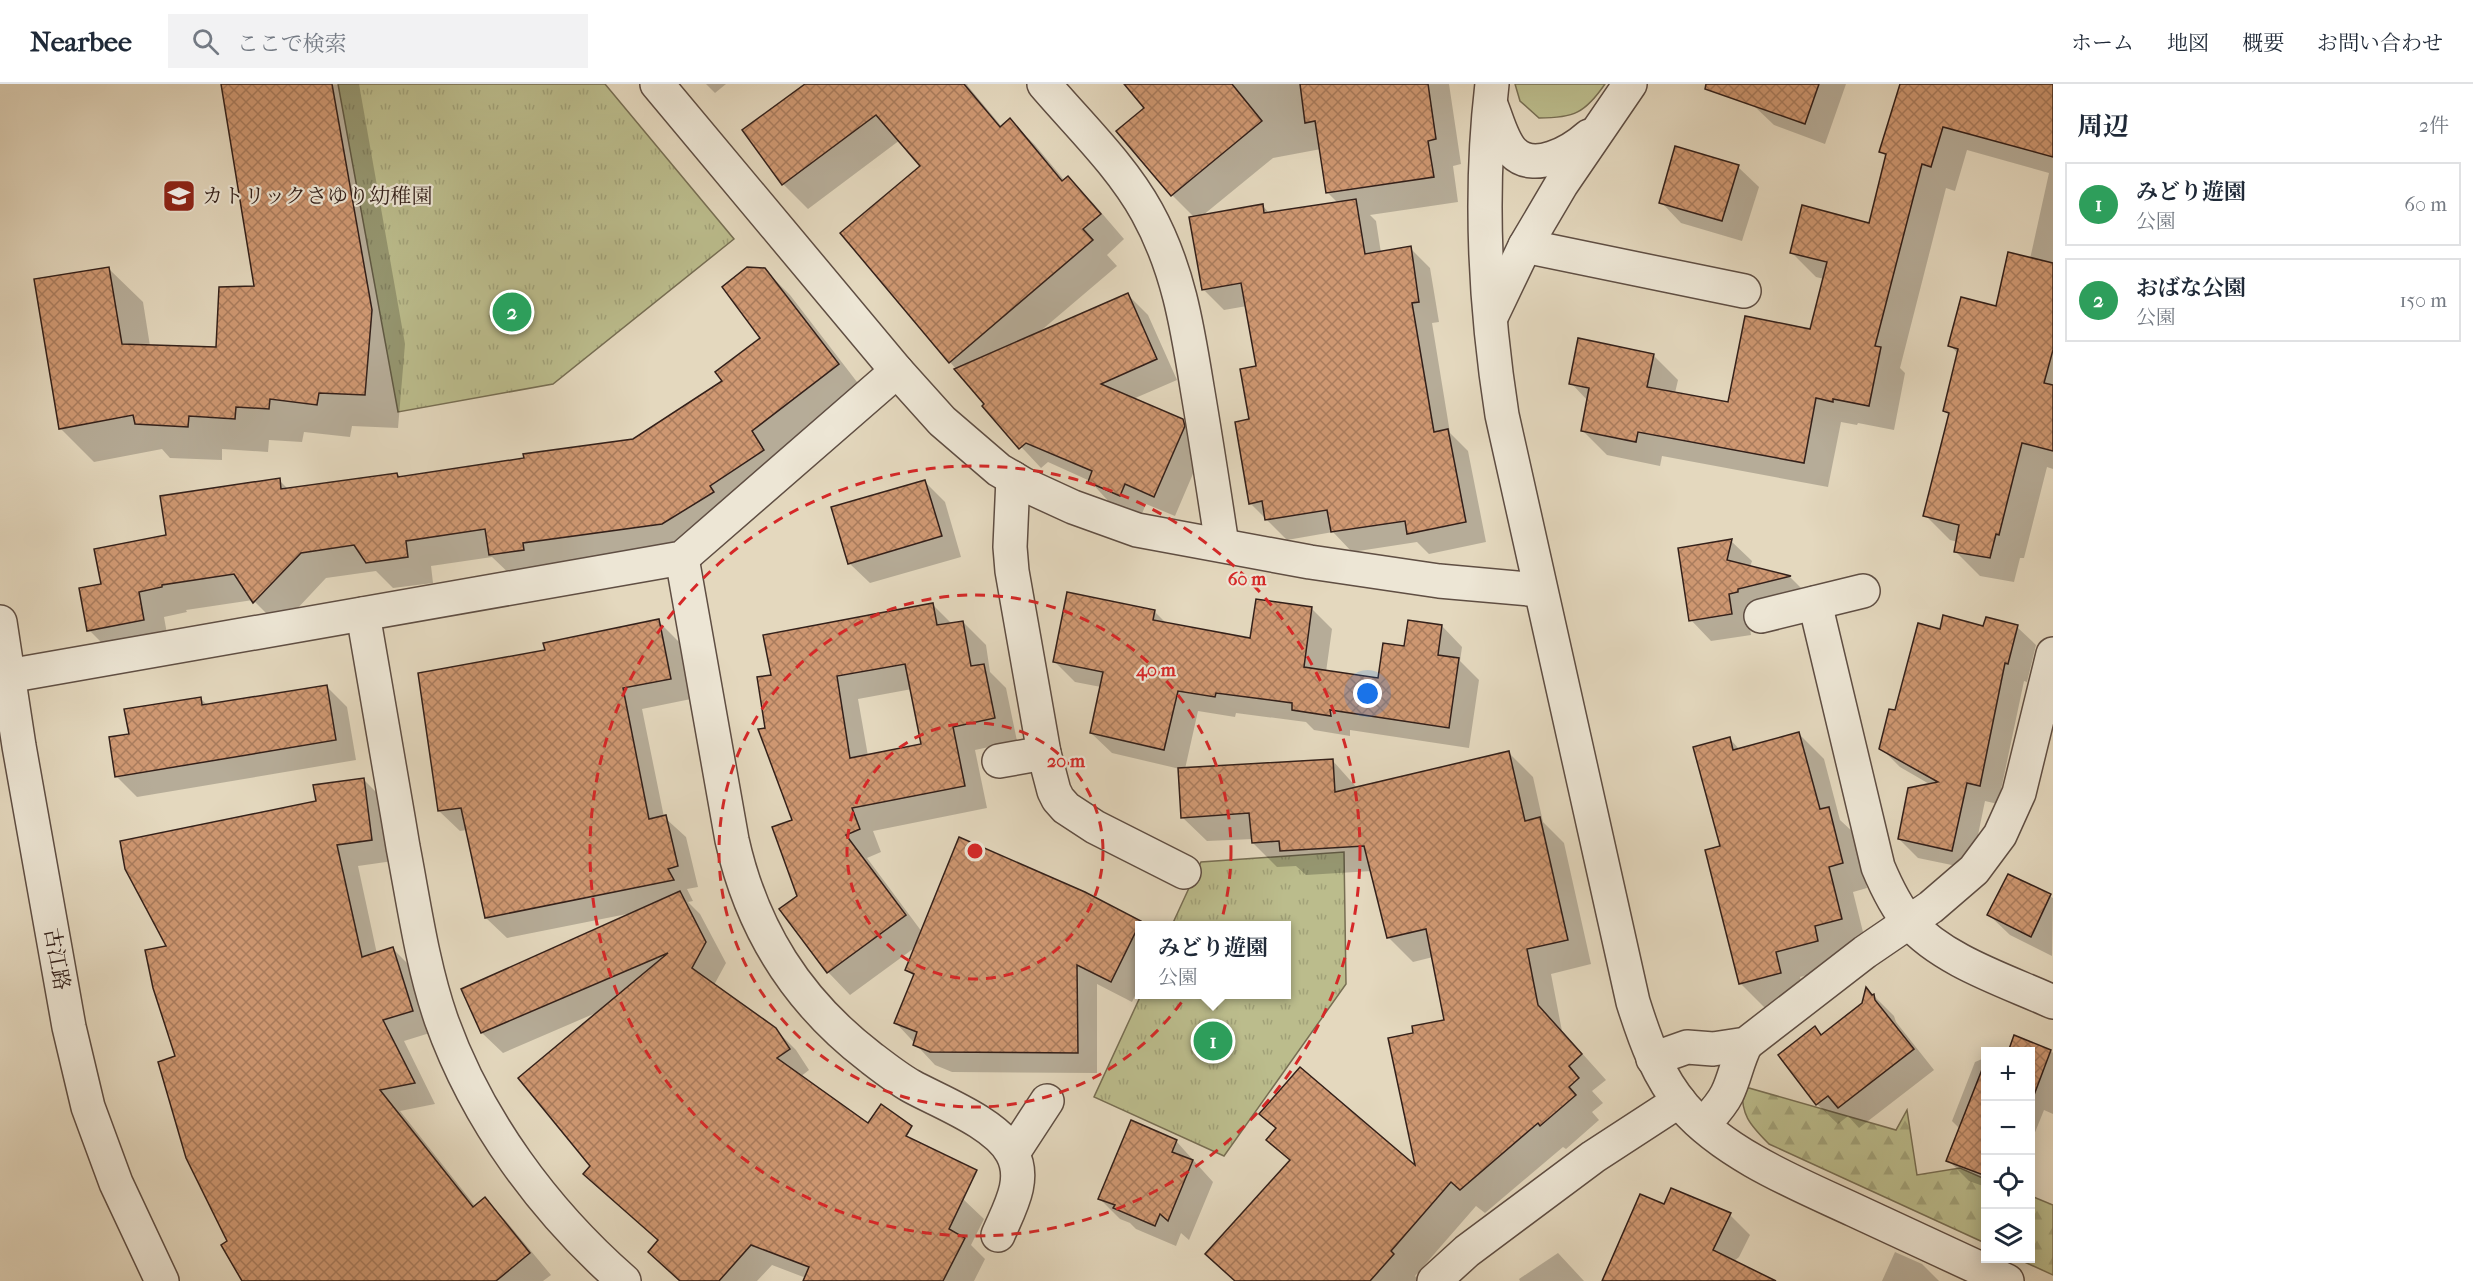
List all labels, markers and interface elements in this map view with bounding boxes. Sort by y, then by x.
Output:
search box [168,14,588,68]
text: Nearbee [30,25,132,58]
icon: search [189,25,222,58]
text: ここで検索 [237,31,347,57]
text: ホーム [2071,31,2134,55]
text: 地図 [2167,31,2209,55]
text: 概要 [2242,31,2284,55]
text: お問い合わせ [2317,31,2443,55]
text: 周辺 [2077,111,2129,142]
text: 2件 [2419,114,2449,137]
school or university icon: カトリックさゆり幼稚園 [161,178,197,214]
text: みどり遊園 [2136,179,2246,205]
place label: カトリックさゆり幼稚園 [202,184,432,208]
text: 1 [2095,193,2102,216]
text: 60 m [2404,193,2447,216]
text: 公園 [2136,210,2176,233]
text: おばな公園 [2136,275,2246,301]
text: 2 [2093,289,2104,312]
text: 150 m [2399,289,2447,312]
pin: 2 [492,290,532,334]
text: 公園 [2136,306,2176,329]
text: 60 m [1228,569,1267,590]
text: 40 m [1135,660,1177,681]
your location [1353,679,1382,708]
text: 20 m [1047,751,1086,772]
centre of rings [965,841,985,861]
popup [1135,921,1291,999]
street label: 古江路 [40,926,74,992]
text: みどり遊園 [1158,935,1268,961]
text: 公園 [1158,966,1198,989]
pin: 1 [1194,1018,1232,1064]
map controls [1981,1047,2035,1263]
button: + [1981,1047,2035,1101]
button: − [1981,1101,2035,1155]
button: locate [1981,1155,2035,1209]
button: layers [1981,1209,2035,1263]

